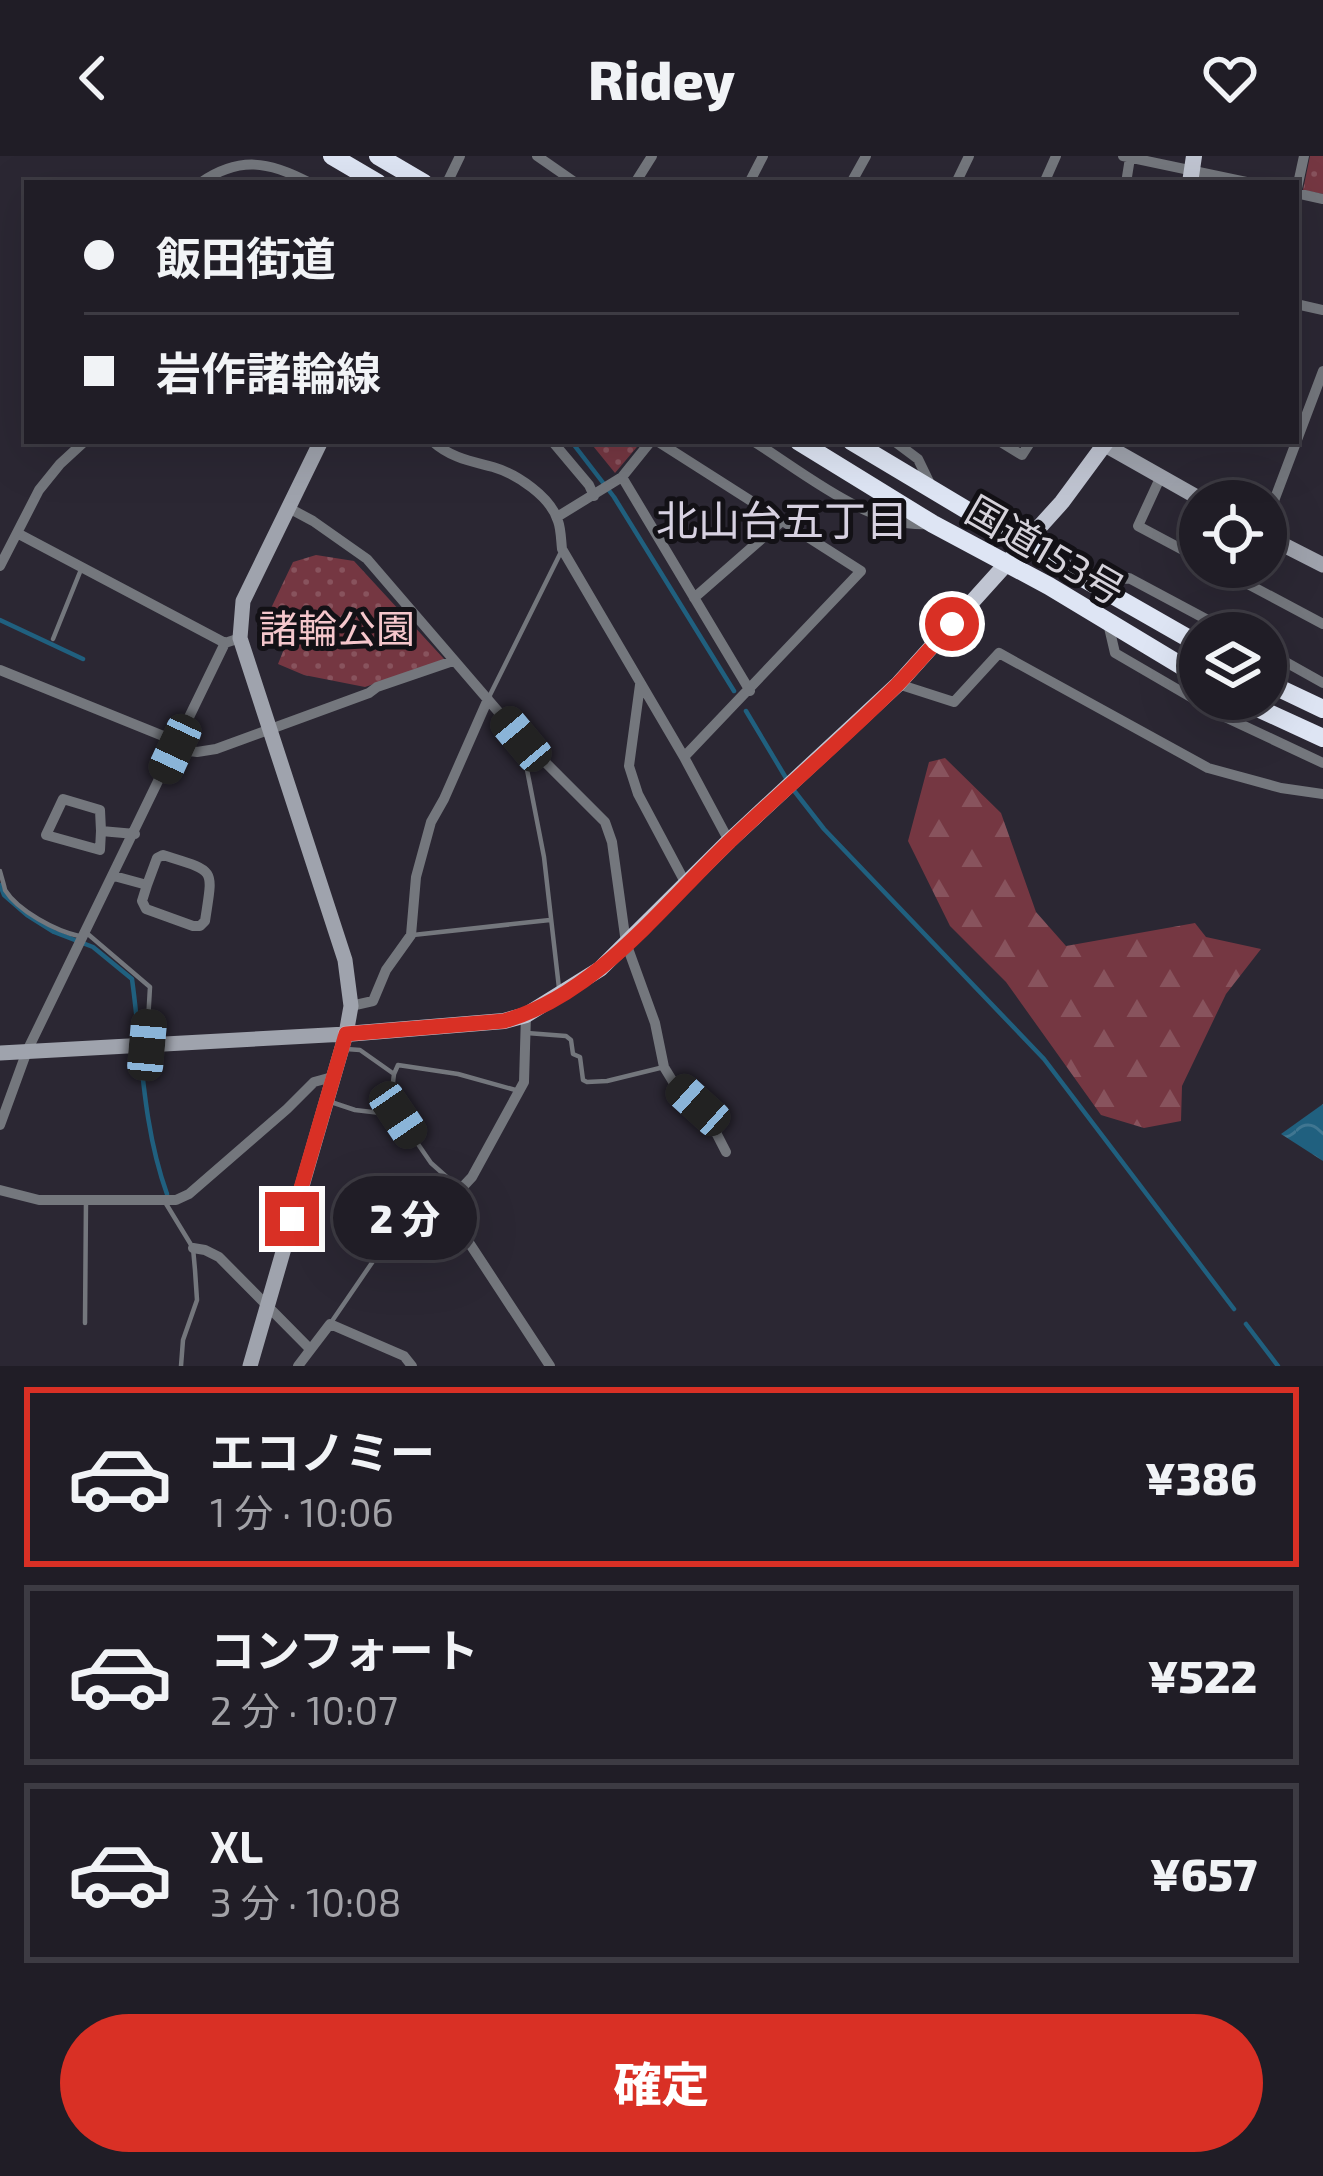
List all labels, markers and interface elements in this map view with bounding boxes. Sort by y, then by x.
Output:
icon: back [60,45,126,111]
icon: heart [1197,45,1263,111]
text: Ridey [588,46,735,111]
text: 飯田街道 [156,230,336,284]
text: 岩作諸輪線 [156,345,381,399]
map controls [1179,480,1287,720]
button: locate [1179,480,1287,588]
street label: 国道153号 [958,485,1134,613]
district label: 北山台五丁目 [656,494,908,544]
route start [925,597,979,651]
park label: 諸輪公園 [259,604,415,651]
button: layers [1179,612,1287,720]
car [484,700,558,778]
car [143,709,207,789]
car [126,1008,168,1082]
car [659,1068,737,1142]
car [363,1075,433,1155]
callout: 2 分 [334,1177,478,1261]
route end [265,1192,319,1246]
text: 2 分 [370,1194,440,1241]
icon: car [66,1423,174,1531]
text: エコノミー [210,1424,435,1478]
text: ¥386 [1145,1450,1257,1504]
text: 1 分 · 10:06 [210,1488,394,1535]
icon: car [66,1621,174,1729]
text: コンフォート [210,1622,479,1676]
text: ¥522 [1148,1648,1257,1702]
text: 2 分 · 10:07 [210,1686,398,1733]
text: XL [210,1818,263,1872]
icon: car [66,1819,174,1927]
text: ¥657 [1150,1846,1257,1900]
text: 3 分 · 10:08 [210,1878,401,1925]
button: 確定 [60,2014,1263,2152]

